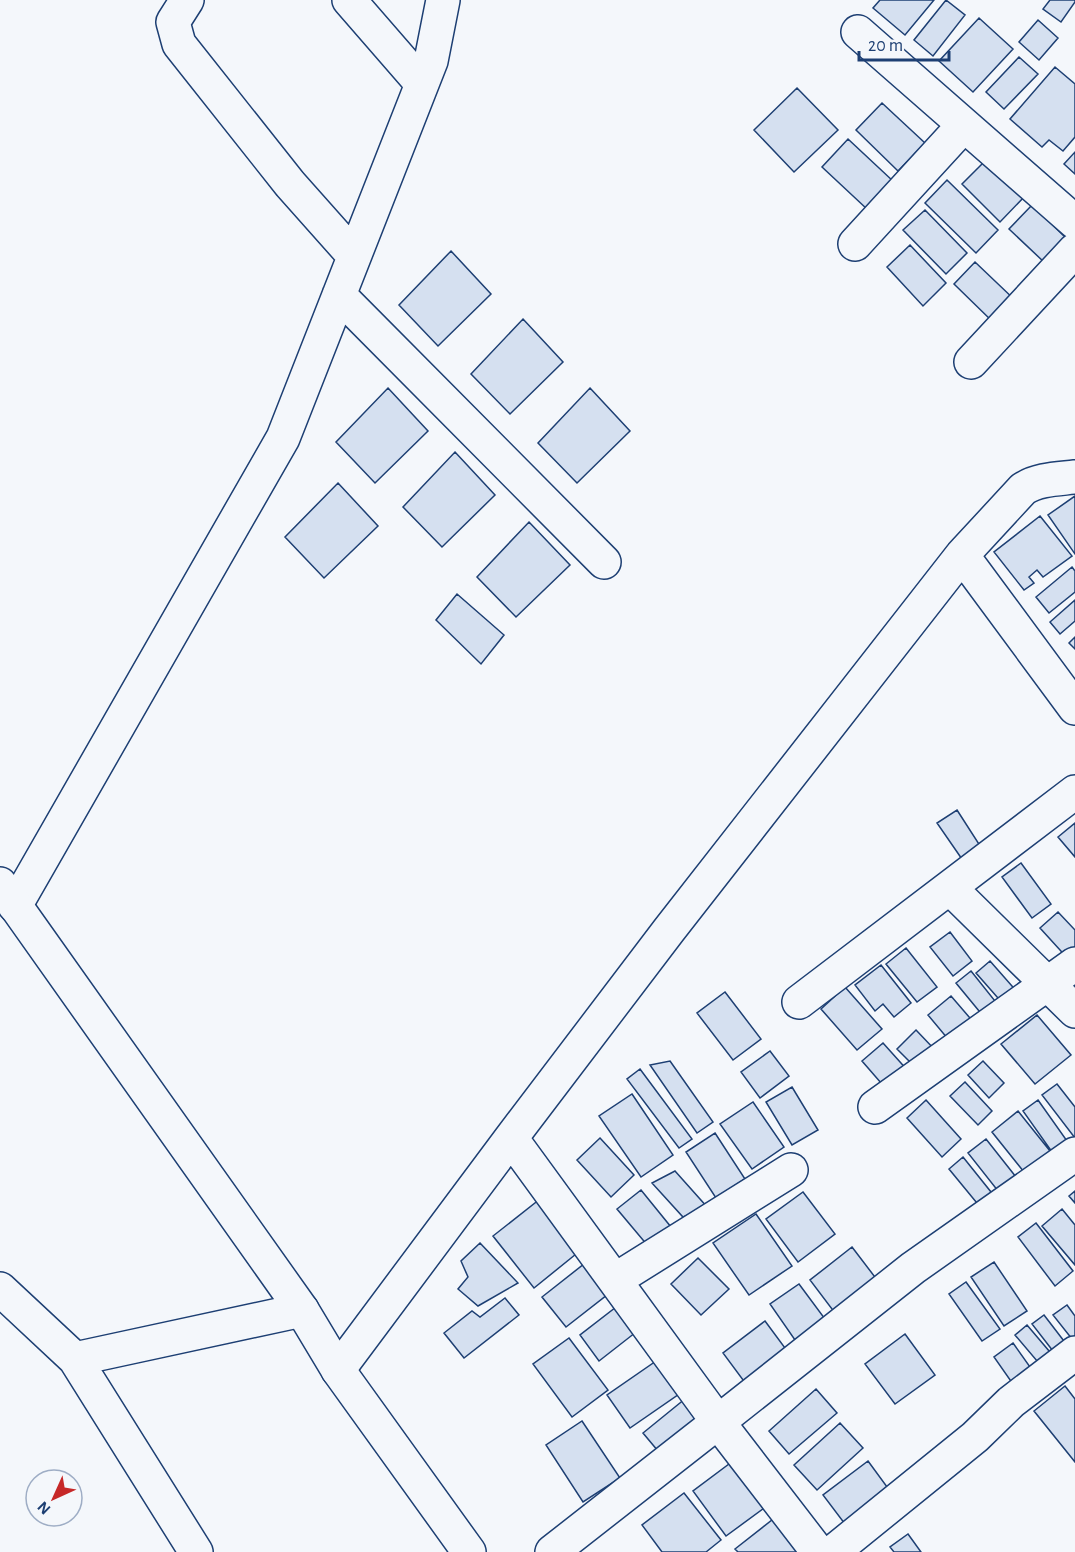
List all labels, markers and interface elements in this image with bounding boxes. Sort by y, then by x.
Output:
scale bar [859,24,949,62]
text: 20 m [868,37,903,55]
north arrow [24,1468,84,1528]
text: N [35,1498,54,1517]

